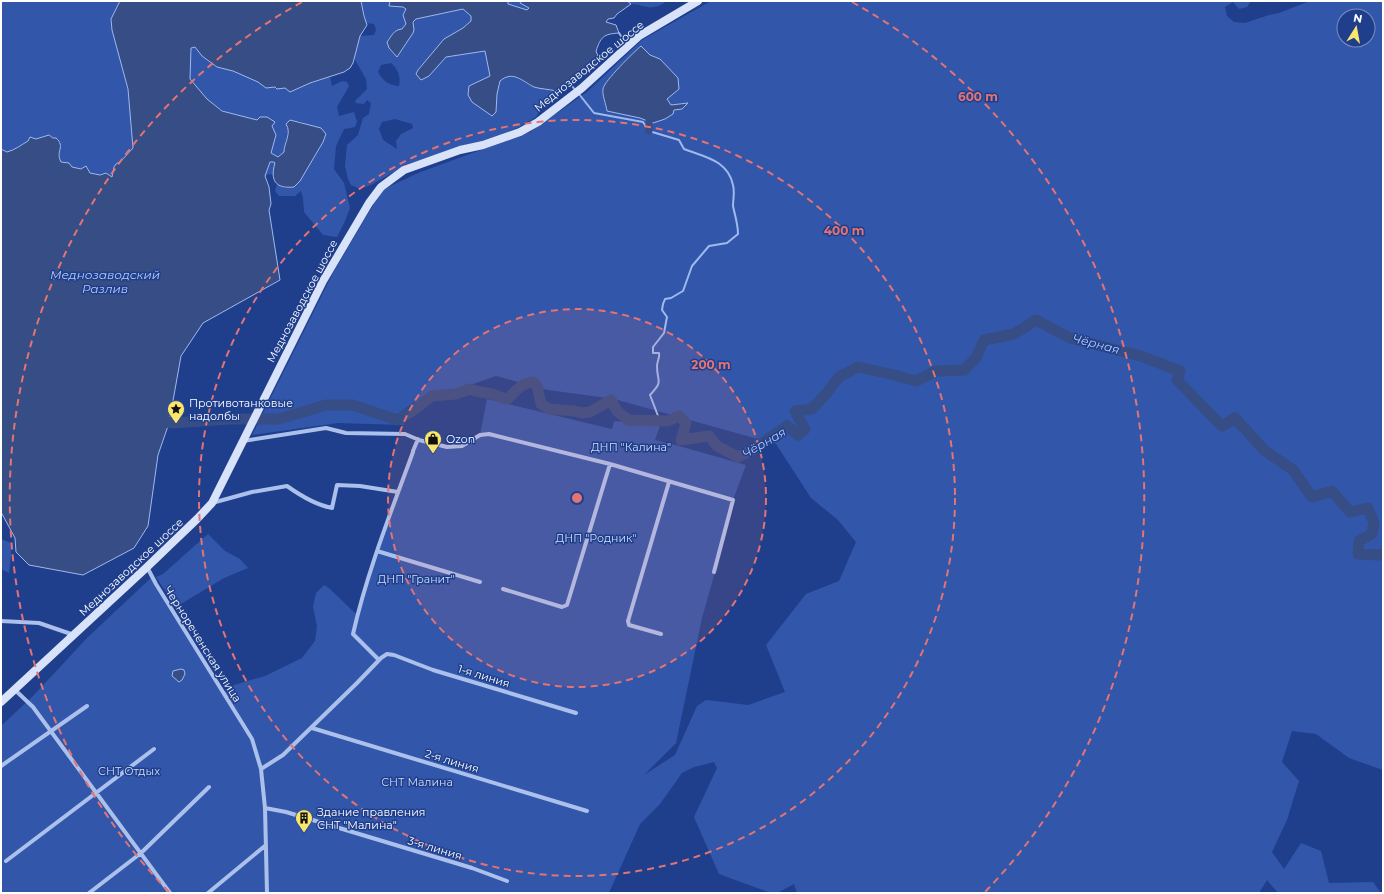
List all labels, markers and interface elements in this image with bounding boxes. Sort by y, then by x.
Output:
north arrow [1336,8,1376,48]
text: N [1352,10,1364,26]
street label: Меднозаводское шоссе [531,17,647,115]
text: 600 m [958,89,998,104]
text: 400 m [824,223,864,238]
street label: Меднозаводское шоссе [264,237,340,365]
water label: Меднозаводский Разлив [50,267,160,296]
water label: Чёрная [1071,330,1121,357]
text: 200 m [691,357,731,372]
place label: Противотанковые надолбы [189,396,293,423]
place icon: Противотанковые надолбы [166,399,186,424]
water label: Чёрная [739,424,788,461]
shop icon: Ozon [423,429,443,454]
place label: Ozon [446,432,475,446]
park label: ДНП "Калина" [591,440,671,454]
centre of rings [570,491,584,505]
street label: Меднозаводское шоссе [76,515,186,619]
park label: ДНП "Родник" [555,531,637,545]
park label: ДНП "Гранит" [377,572,455,586]
street label: Чернореченская улица [161,583,245,705]
street label: 1-я линия [456,661,512,691]
street label: 2-я линия [423,746,481,776]
park label: СНТ Отдых [98,764,160,778]
park label: СНТ Малина [381,775,453,789]
place label: Здание правления СНТ "Малина" [317,805,426,832]
building icon: Здание правления СНТ "Малина" [294,808,314,833]
street label: 3-я линия [406,833,464,863]

